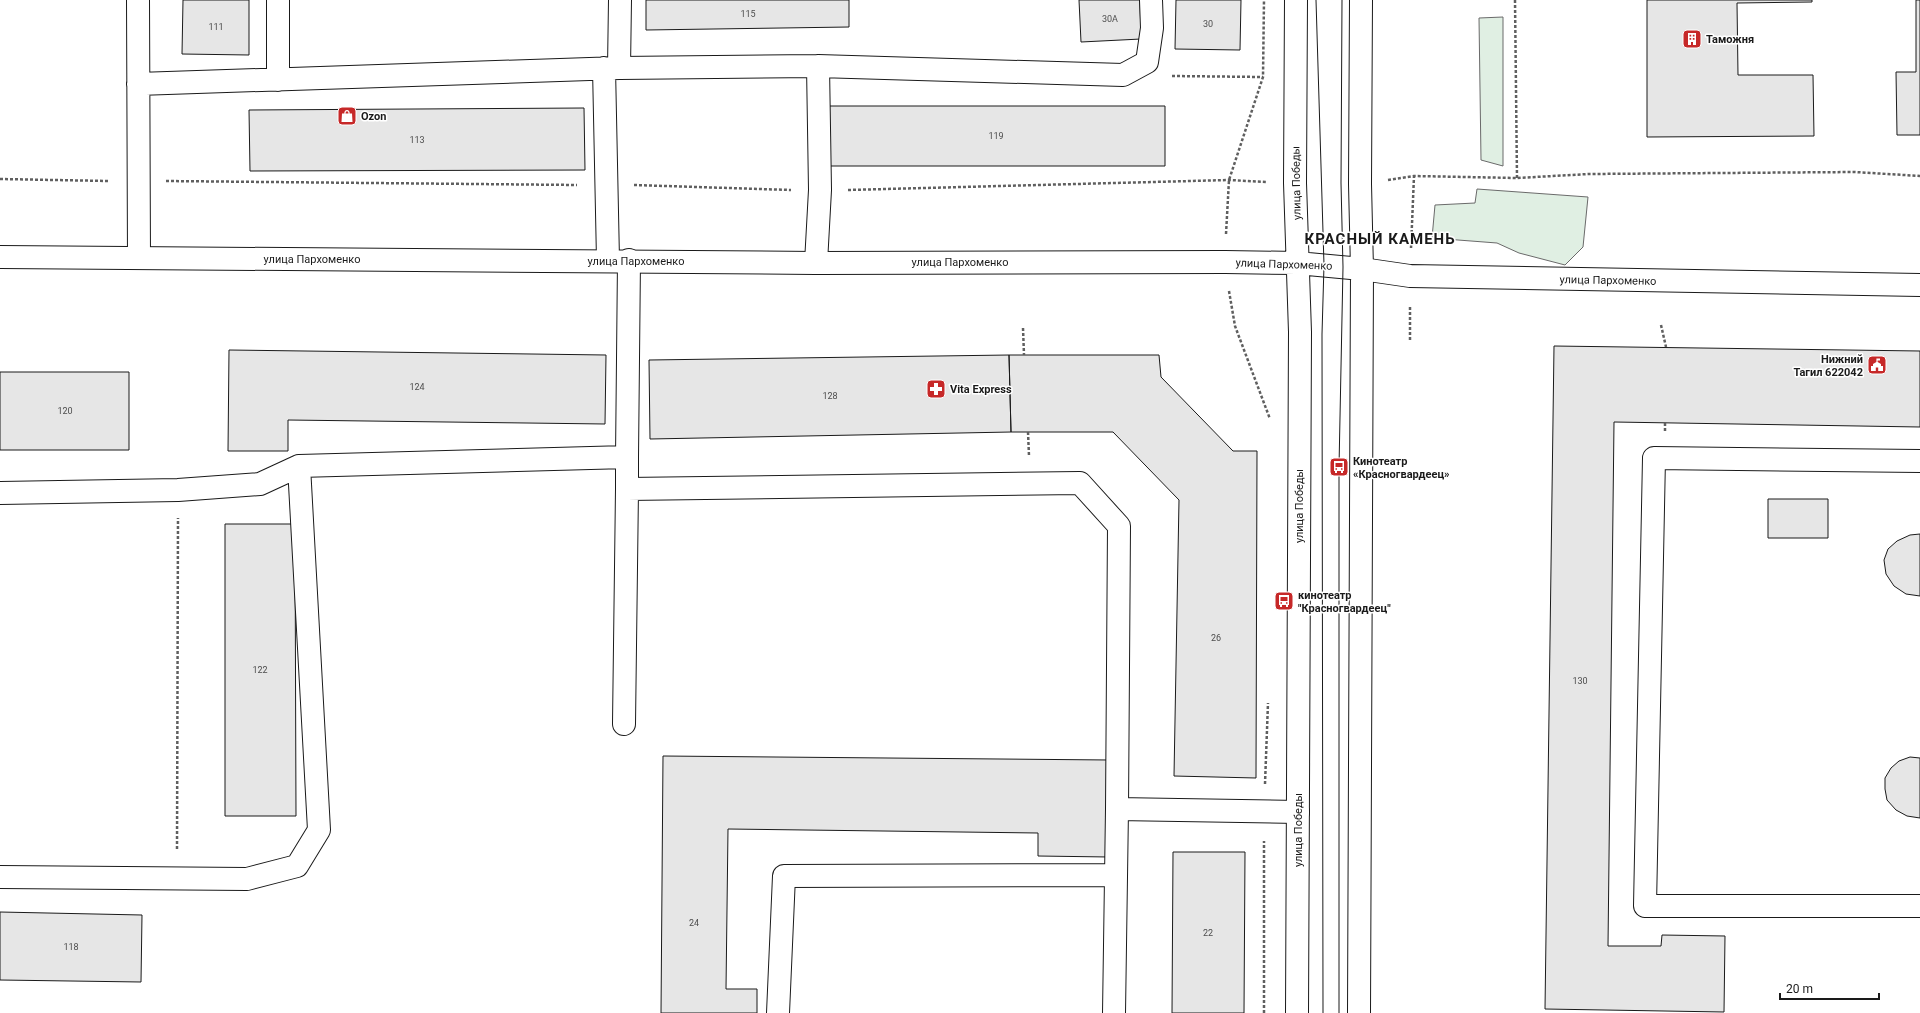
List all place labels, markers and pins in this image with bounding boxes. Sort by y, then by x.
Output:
building icon: Таможня [1681,28,1703,50]
place label: Таможня [1706,33,1754,46]
shop icon: Ozon [336,105,358,127]
place label: Ozon [361,110,386,123]
place label: Нижний Тагил 622042 [1793,353,1863,379]
public building icon: Нижний Тагил 622042 [1866,354,1888,376]
pharmacy icon: Vita Express [925,378,947,400]
place label: Vita Express [950,383,1012,396]
place label: Кинотеатр «Красногвардеец» [1353,455,1450,481]
bus stop icon: Кинотеатр «Красногвардеец» [1328,456,1350,478]
place label: кинотеатр "Красногвардеец" [1298,589,1391,615]
bus stop icon: кинотеатр "Красногвардеец" [1273,590,1295,612]

